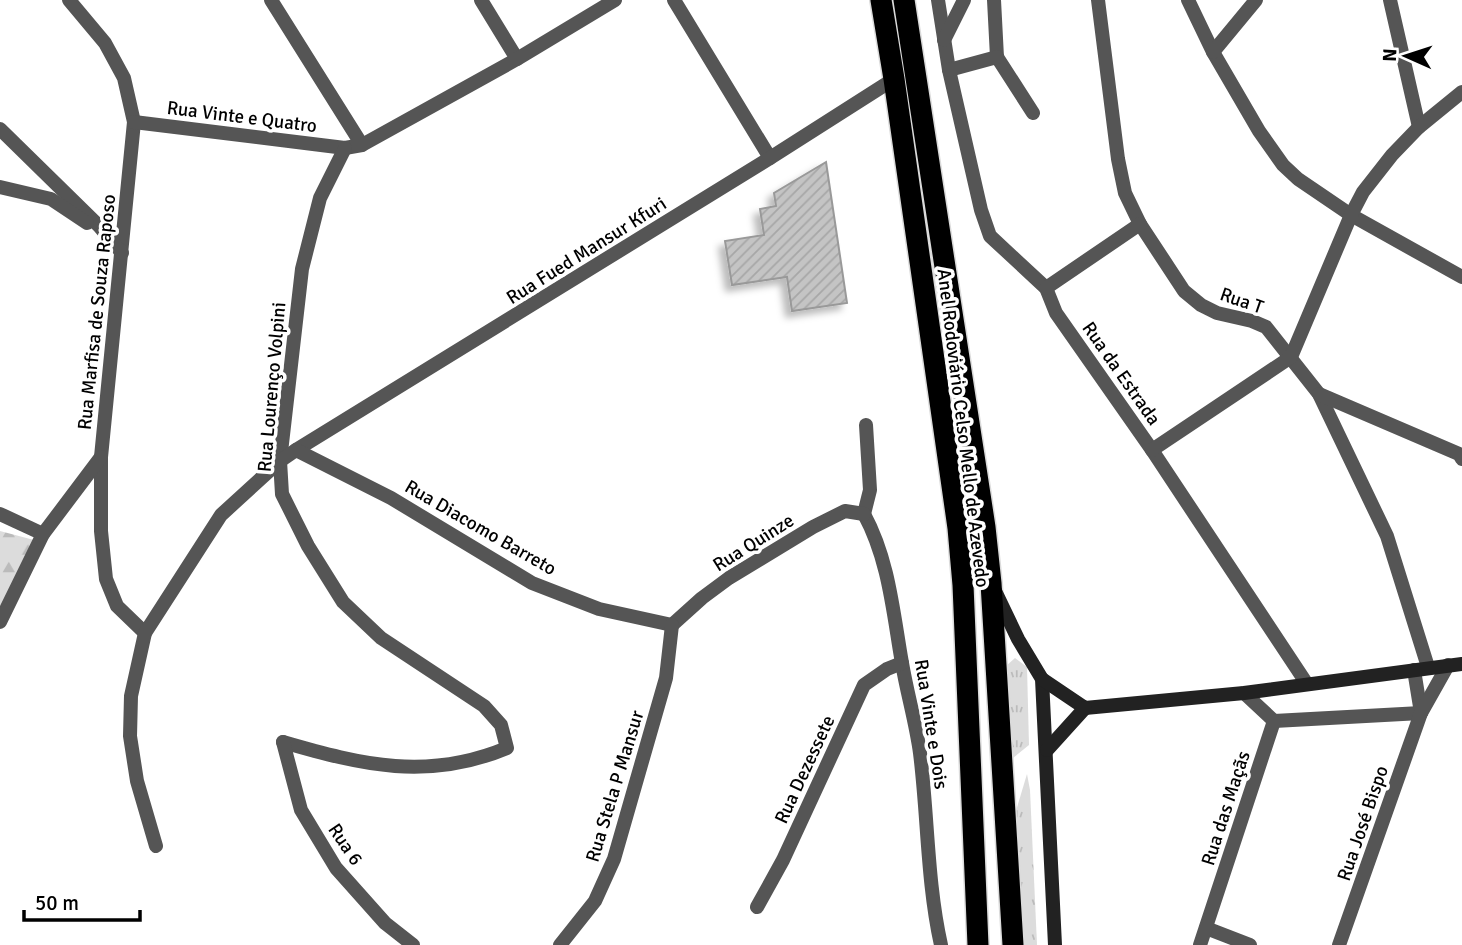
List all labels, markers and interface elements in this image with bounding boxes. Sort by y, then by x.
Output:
north arrow [1371,21,1441,91]
text: N [1378,48,1402,62]
street label: Rua Vinte e Quatro [166,96,318,138]
street label: Rua Fued Mansur Kfuri [502,192,671,310]
street label: Rua Marfisa de Souza Raposo [73,193,121,431]
street label: Anel Rodoviário Celso Mello de Azevedo [932,267,994,589]
street label: Rua T [1217,282,1267,320]
street label: Rua Lourenço Volpini [253,301,291,473]
street label: Rua da Estrada [1077,317,1166,430]
street label: Rua Diacomo Barreto [401,475,561,581]
street label: Rua Quinze [709,509,799,577]
street label: Rua Vinte e Dois [909,658,953,791]
street label: Rua Stela P Mansur [581,708,649,865]
street label: Rua Dezessete [769,711,840,827]
street label: Rua das Maçãs [1196,748,1256,869]
street label: Rua José Bispo [1332,762,1394,884]
street label: Rua 6 [323,819,368,870]
scale bar [24,878,140,922]
text: 50 m [35,890,79,916]

